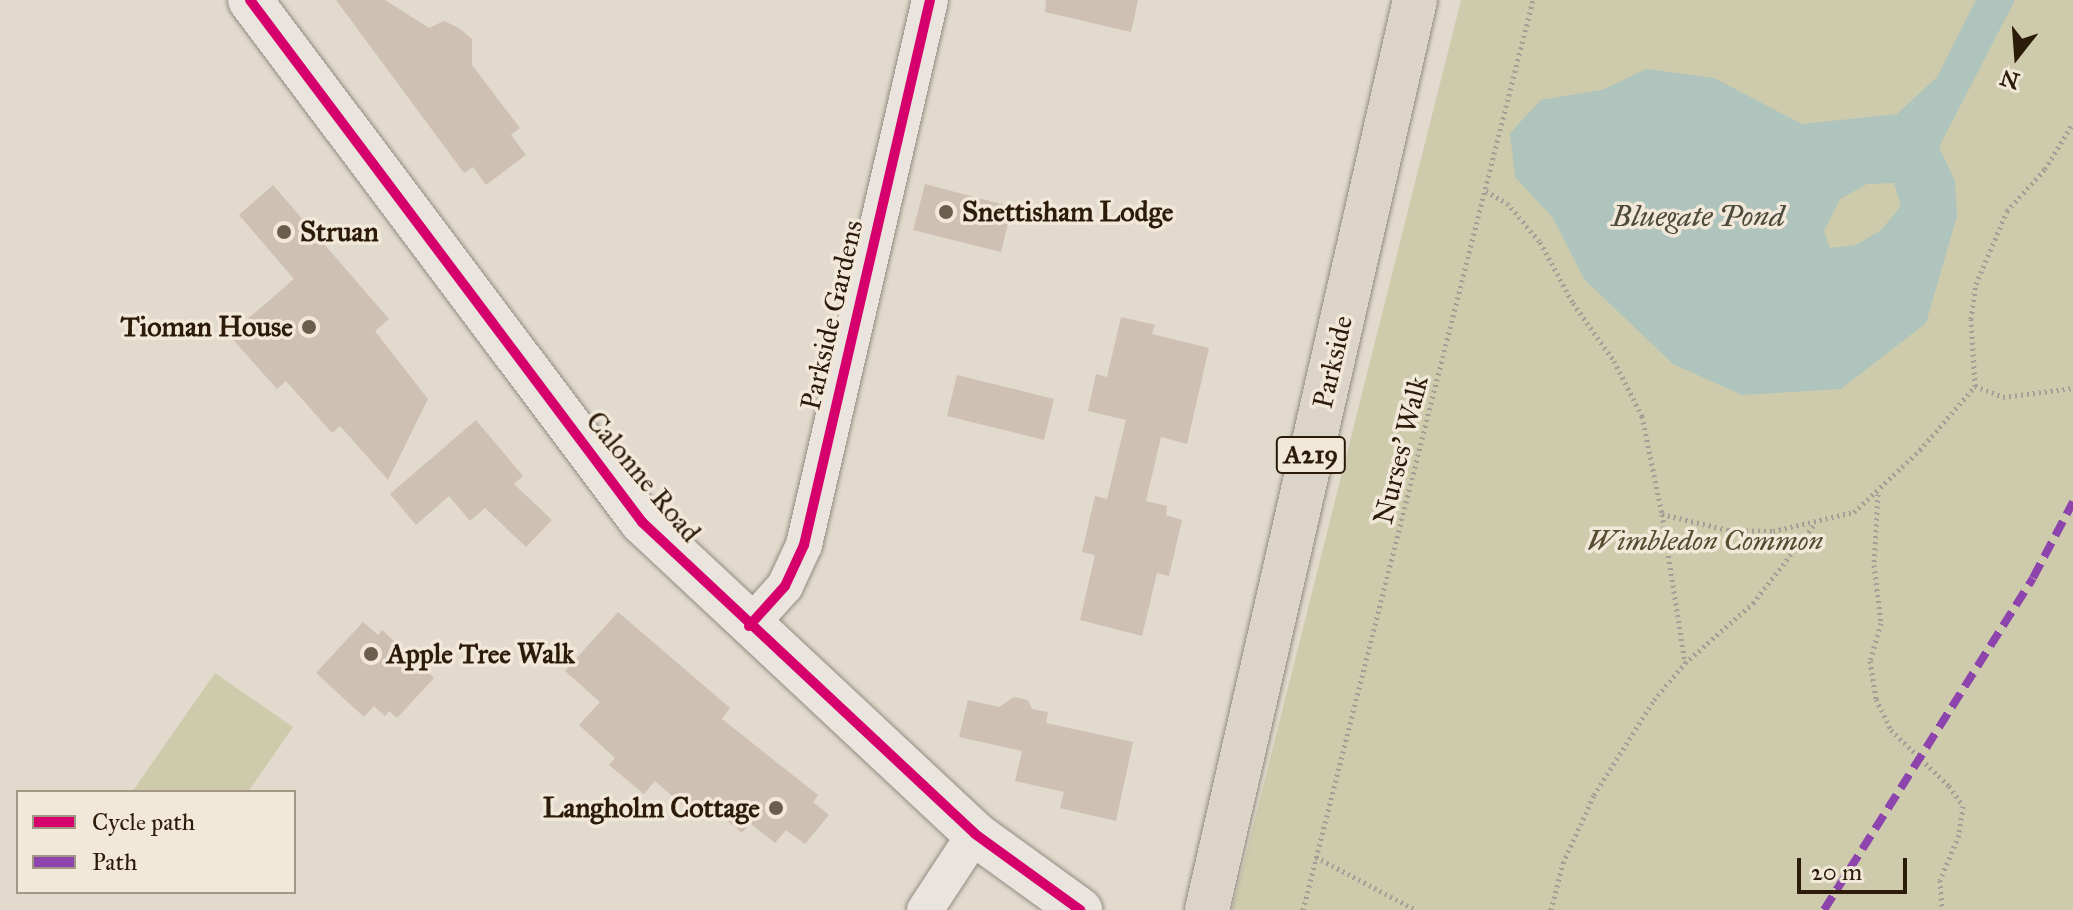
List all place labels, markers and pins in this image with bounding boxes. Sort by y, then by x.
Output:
place label: Snettisham Lodge [962,195,1173,229]
marker: Snettisham Lodge [937,203,955,221]
place label: Struan [300,215,379,249]
marker: Struan [275,223,293,241]
place label: Tioman House [121,310,293,344]
marker: Tioman House [300,318,318,336]
place label: Apple Tree Walk [387,637,575,671]
marker: Apple Tree Walk [362,645,380,663]
place label: Langholm Cottage [543,791,760,825]
marker: Langholm Cottage [767,799,785,817]

